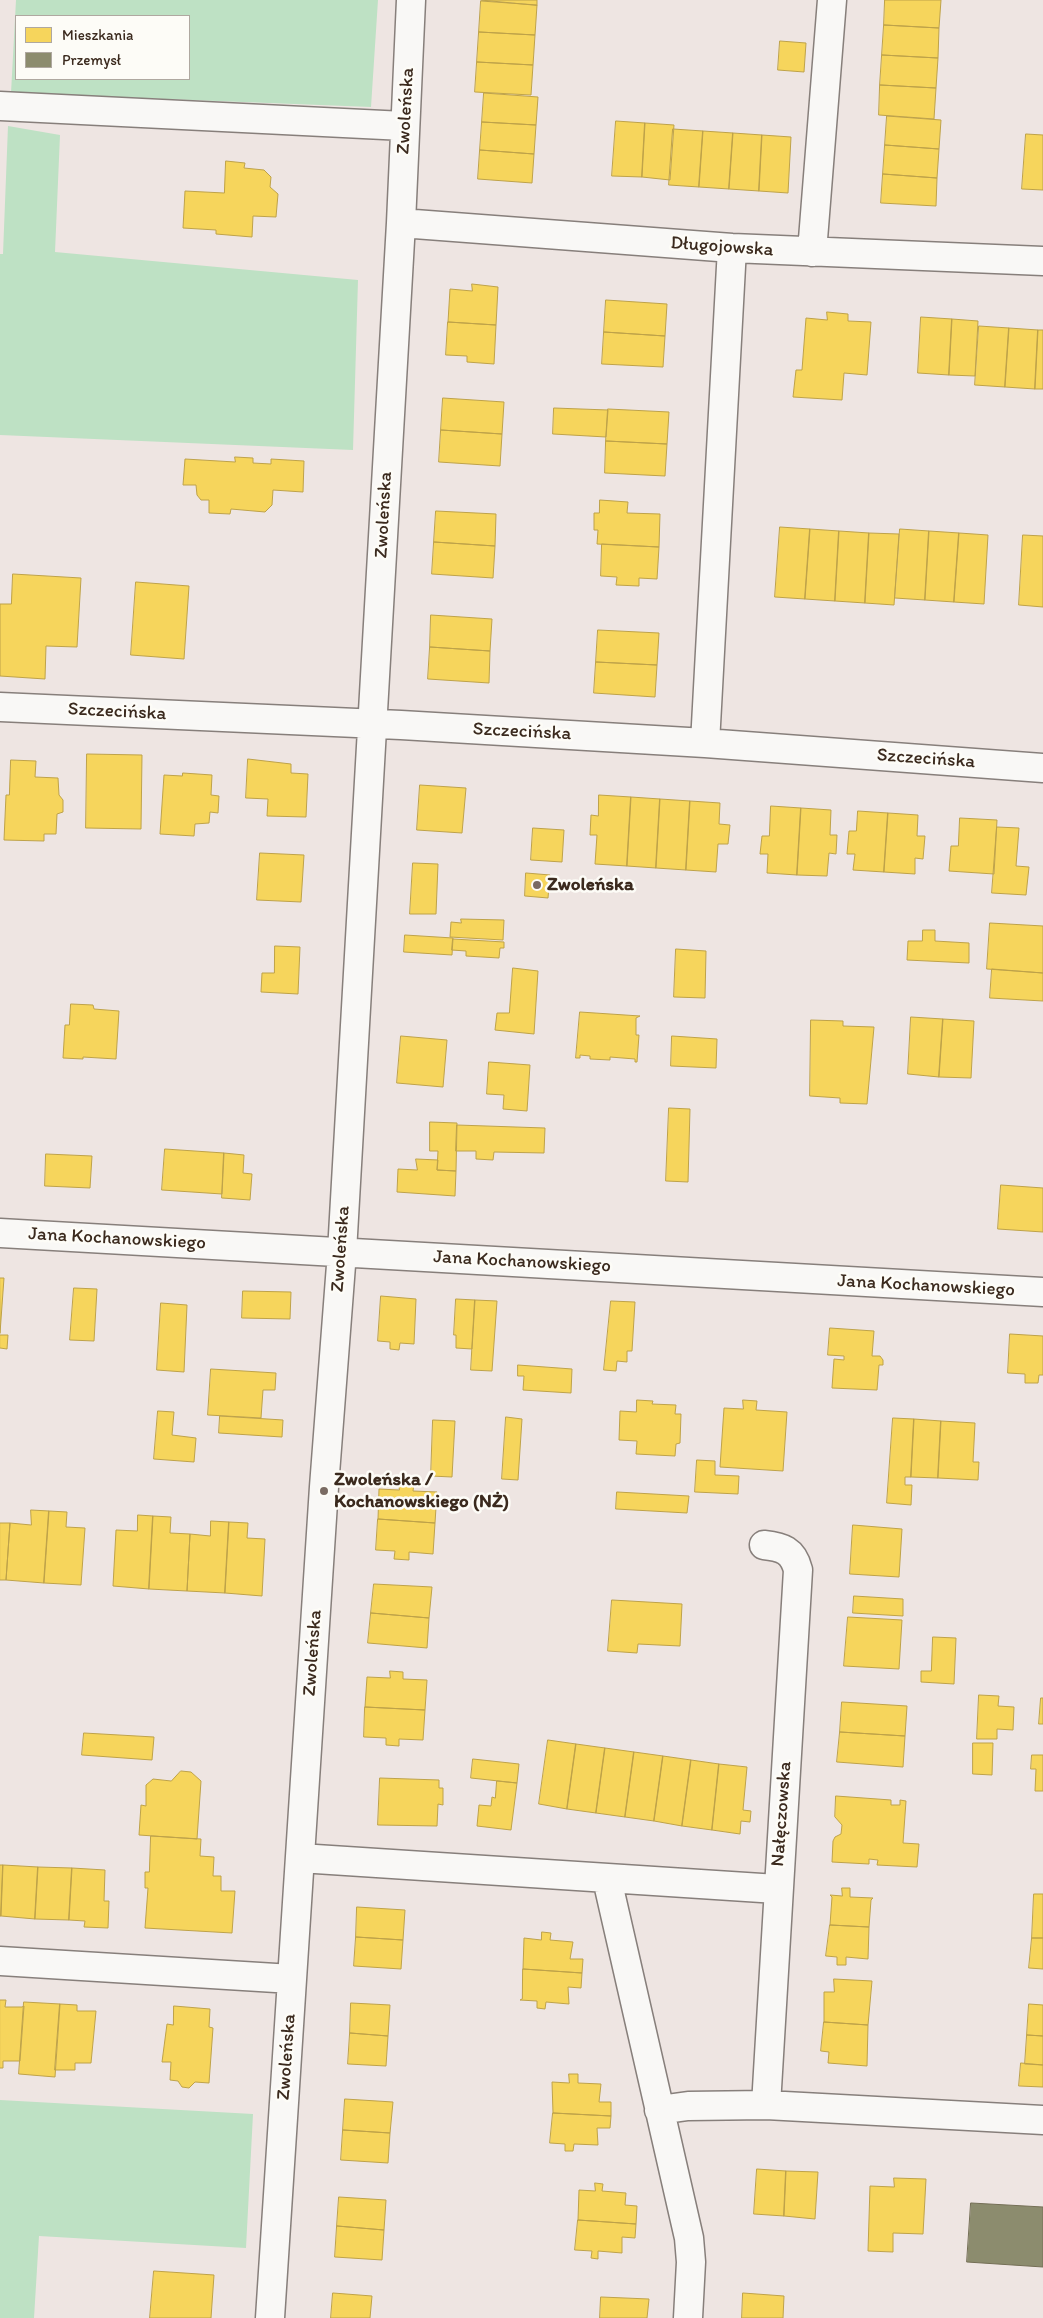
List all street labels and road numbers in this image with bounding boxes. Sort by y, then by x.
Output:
street label: Zwoleńska [392,67,420,155]
street label: Długojowska [670,232,774,262]
street label: Zwoleńska [370,471,398,559]
street label: Szczecińska [67,698,167,726]
street label: Szczecińska [472,718,572,746]
street label: Szczecińska [876,744,976,774]
street label: Zwoleńska [327,1205,355,1293]
street label: Jana Kochanowskiego [28,1223,206,1255]
street label: Jana Kochanowskiego [433,1246,611,1278]
street label: Jana Kochanowskiego [837,1270,1015,1302]
street label: Zwoleńska [299,1609,327,1697]
street label: Nałęczowska [767,1761,797,1867]
street label: Zwoleńska [273,2013,301,2101]

